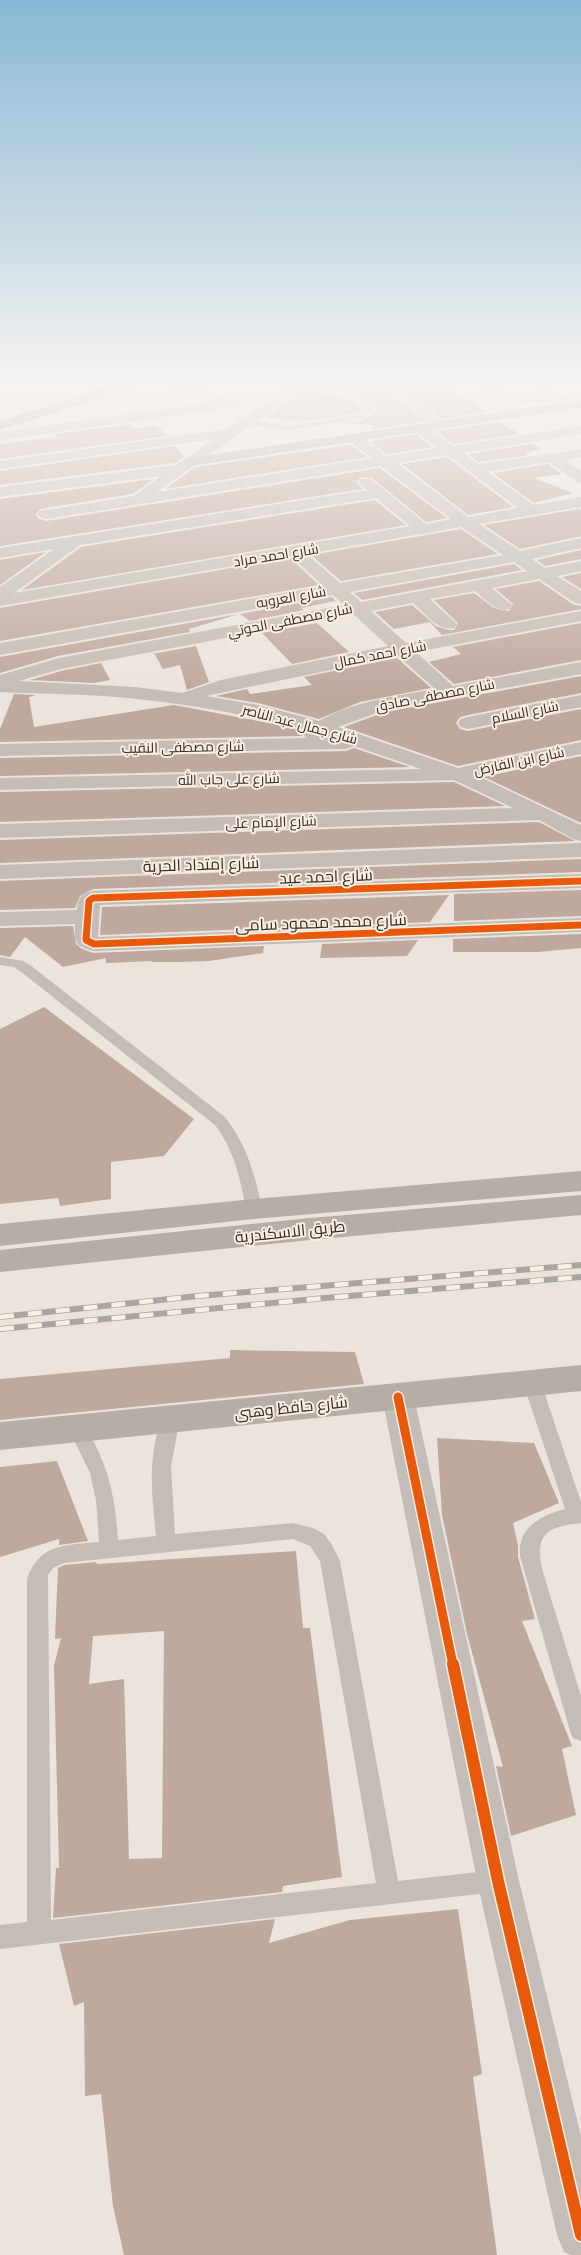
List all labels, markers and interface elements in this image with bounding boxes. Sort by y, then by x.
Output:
street label: شارع احمد مراد [232,539,320,571]
street label: شارع العروبه [255,582,327,612]
street label: شارع مصطفى الحوتي [226,599,354,644]
street label: شارع احمد كمال [332,636,428,672]
street label: شارع مصطفى صادق [374,675,496,715]
street label: شارع السلام [490,697,560,728]
street label: شارع جمال عبد الناصر [239,700,360,748]
street label: شارع مصطفى النقيب [122,737,244,757]
street label: شارع ابن الفارض [472,743,566,779]
street label: شارع على جاب الله [178,769,280,789]
street label: شارع الإمام على [225,811,317,834]
street label: شارع إمتداد الحرية [142,852,260,878]
street label: شارع احمد عيد [279,864,373,890]
street label: شارع محمد محمود سامى [235,909,407,937]
street label: طريق الاسكندرية [234,1215,346,1248]
street label: شارع حافظ وهبى [233,1391,349,1425]

